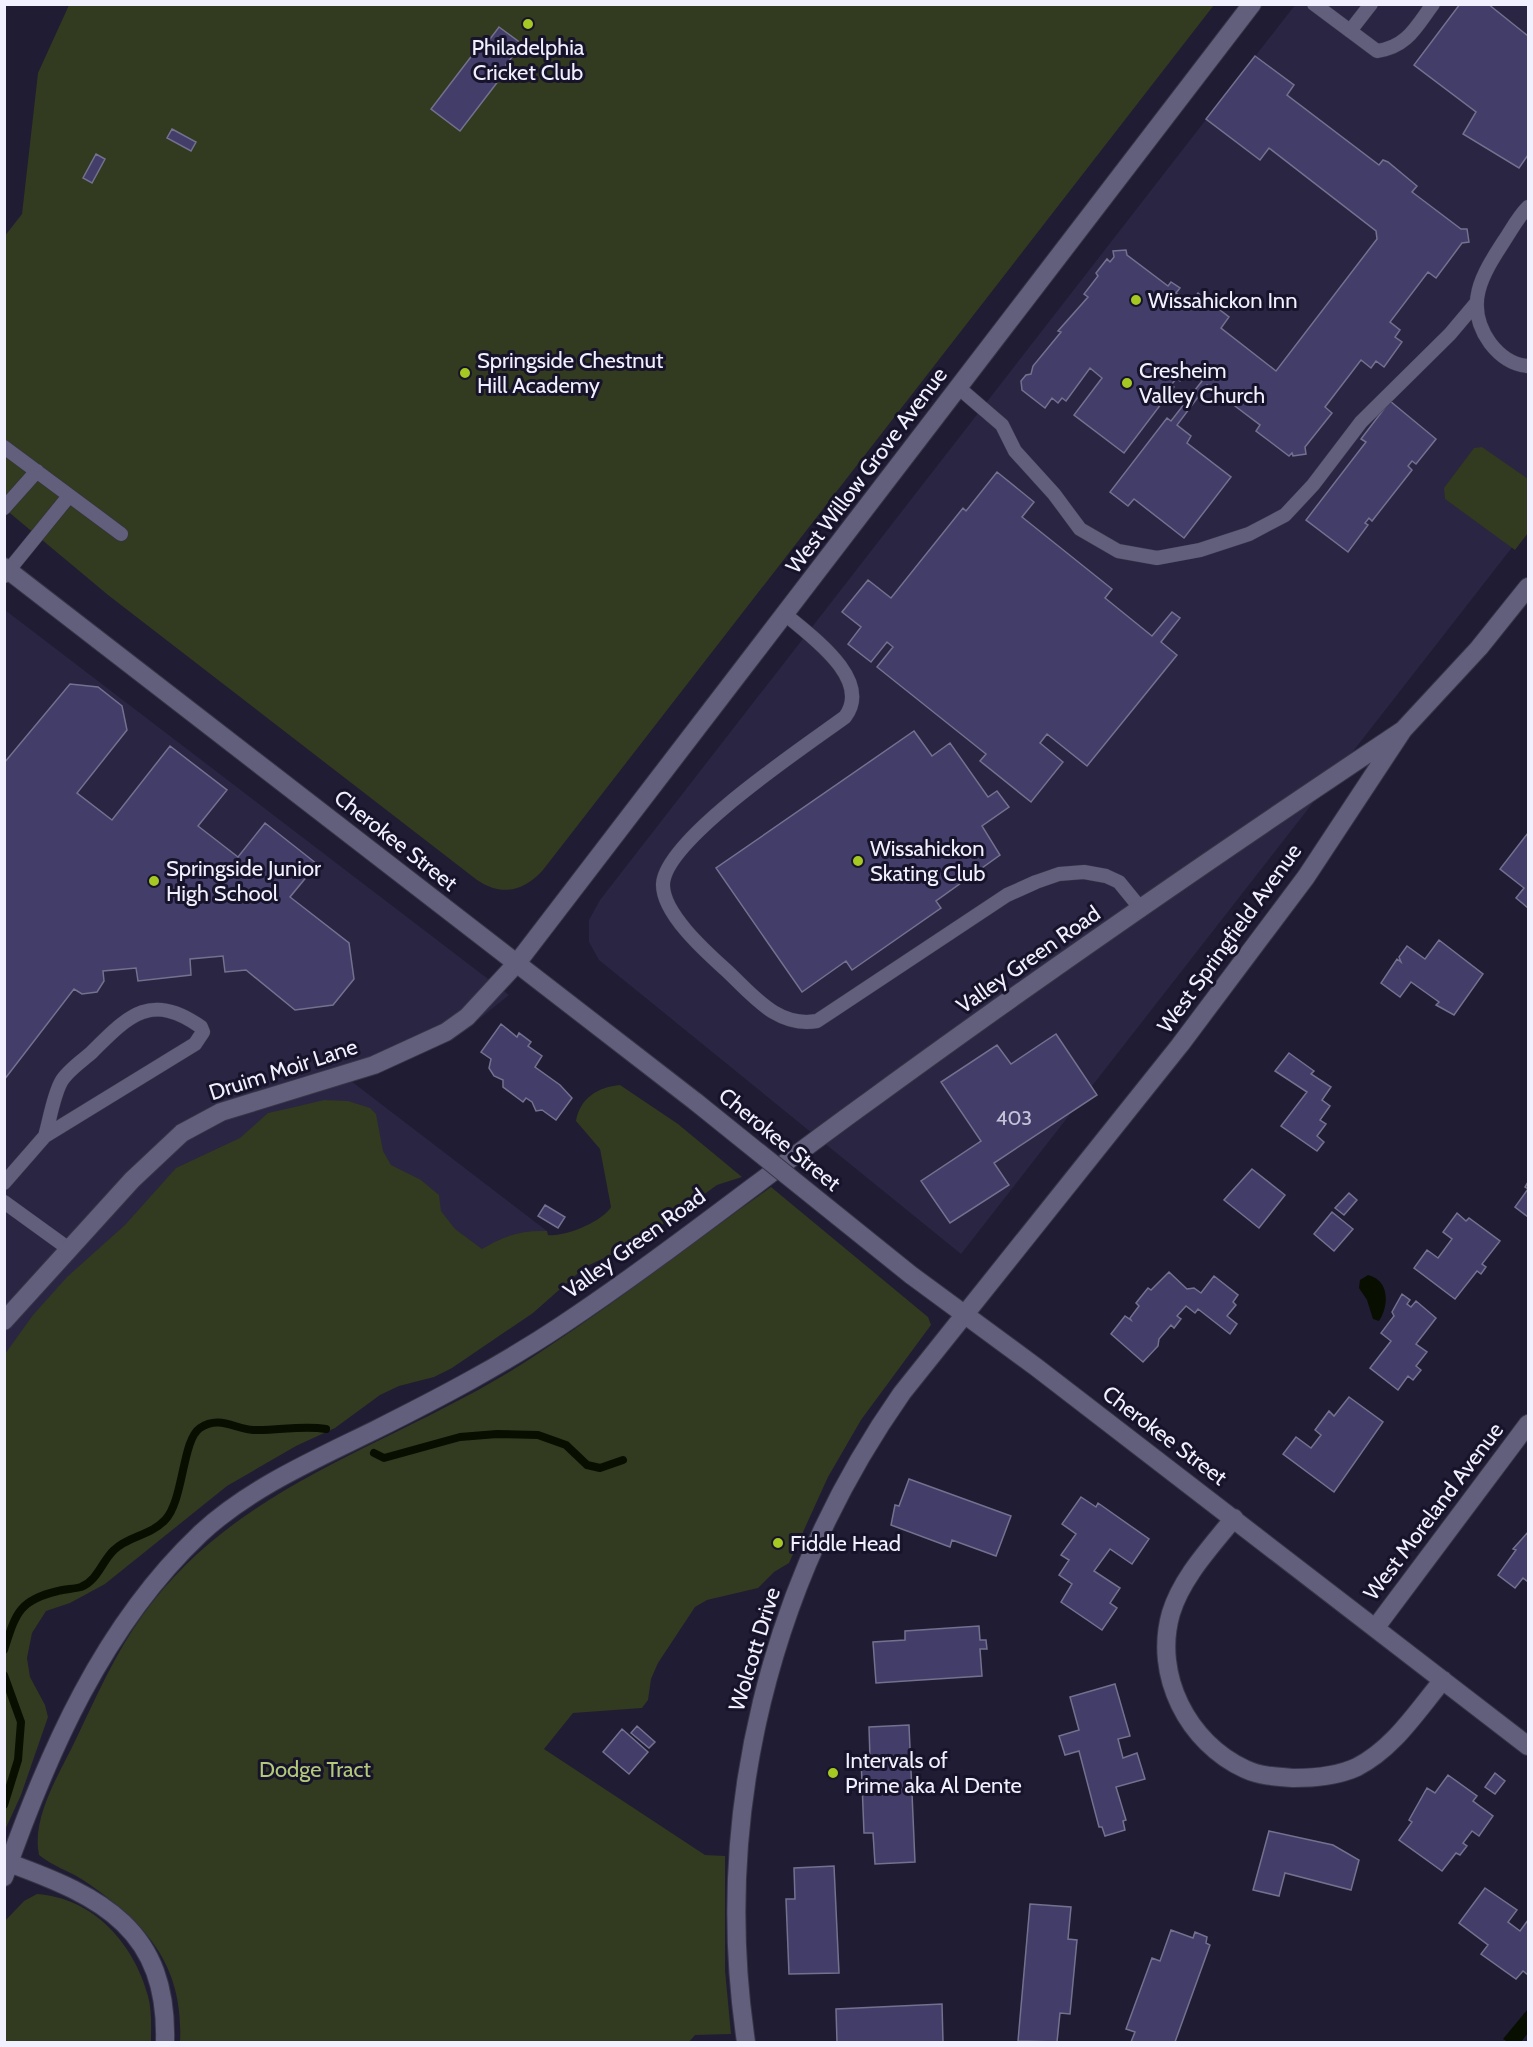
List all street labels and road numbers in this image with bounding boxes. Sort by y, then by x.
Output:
street label: West Willow Grove Avenue [780,362,953,579]
street label: Cherokee Street [329,784,463,897]
street label: West Springfield Avenue [1152,838,1307,1038]
street label: Valley Green Road [951,900,1105,1019]
street label: Druim Moir Lane [205,1033,361,1106]
street label: Cherokee Street [713,1082,846,1197]
street label: Valley Green Road [558,1183,711,1304]
street label: Cherokee Street [1097,1380,1233,1491]
street label: West Moreland Avenue [1358,1417,1509,1605]
street label: Wolcott Drive [723,1584,786,1714]

